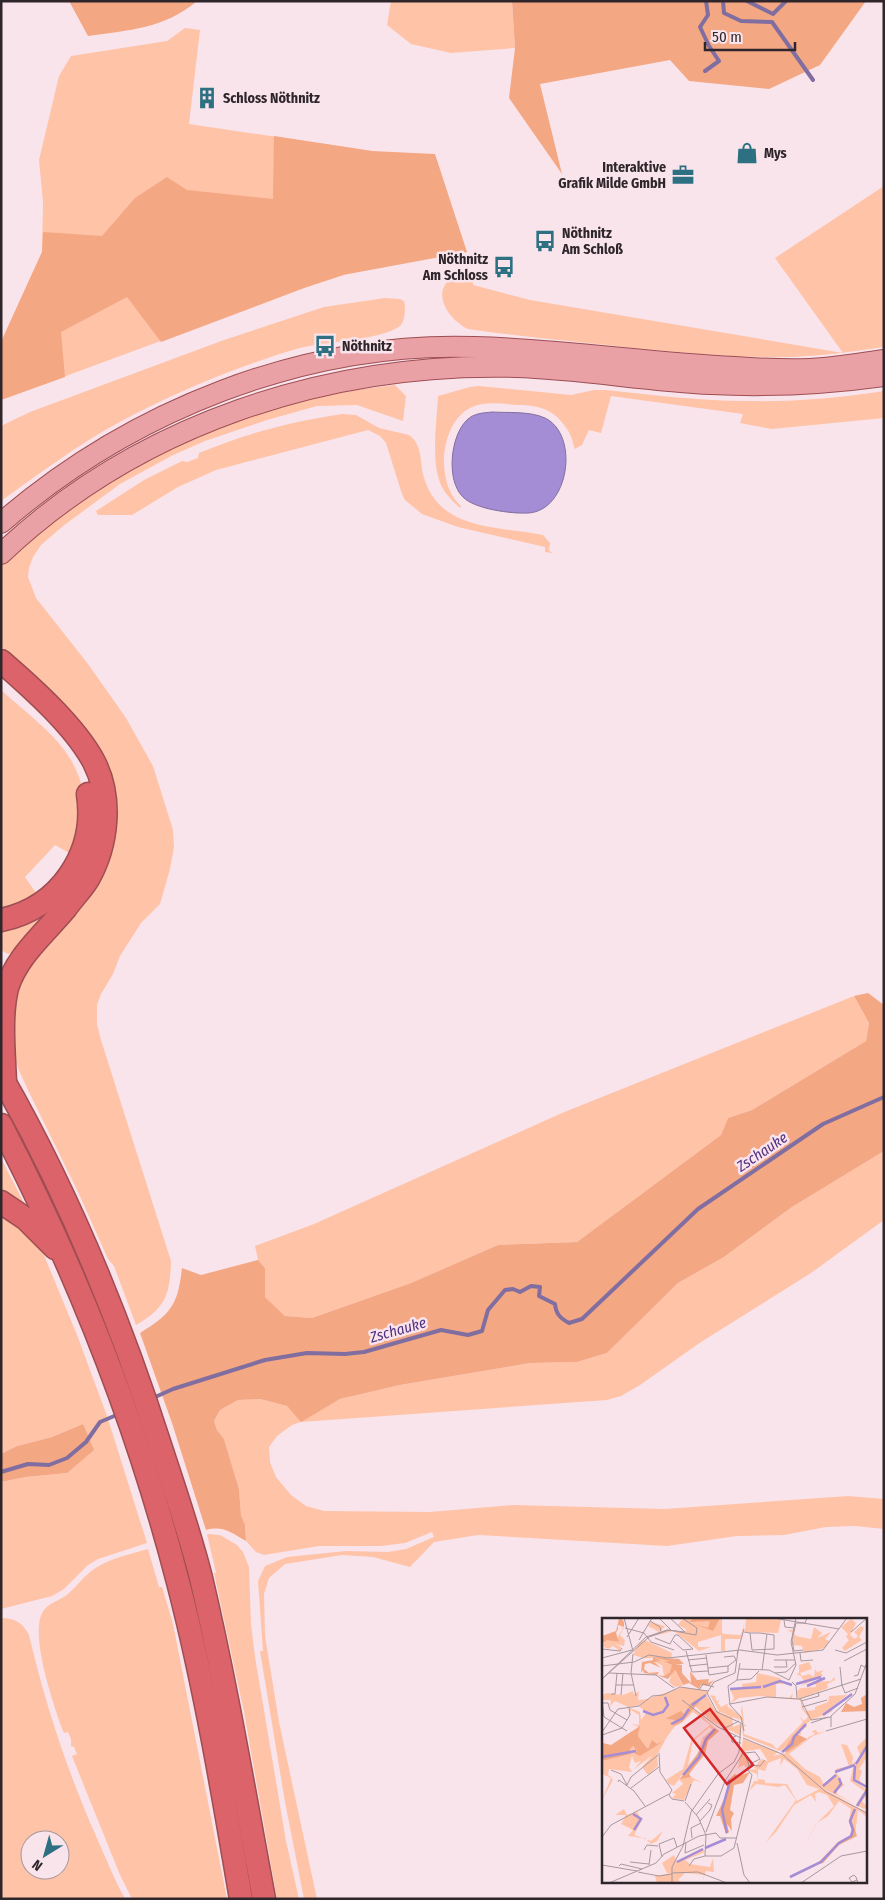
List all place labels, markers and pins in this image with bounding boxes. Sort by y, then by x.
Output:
building icon: Schloss Nöthnitz [194,85,220,111]
place label: Schloss Nöthnitz [223,90,320,107]
shop icon: Mys [734,140,760,166]
place label: Mys [764,145,787,162]
place label: Interaktive Grafik Milde GmbH [558,159,666,192]
office icon: Interaktive Grafik Milde GmbH [670,162,696,188]
place label: Nöthnitz Am Schloß [561,225,623,258]
bus stop icon: Nöthnitz Am Schloß [532,228,558,254]
place label: Nöthnitz Am Schloss [422,251,488,284]
bus stop icon: Nöthnitz Am Schloss [491,254,517,280]
bus stop icon: Nöthnitz [312,333,338,359]
place label: Nöthnitz [342,338,392,355]

